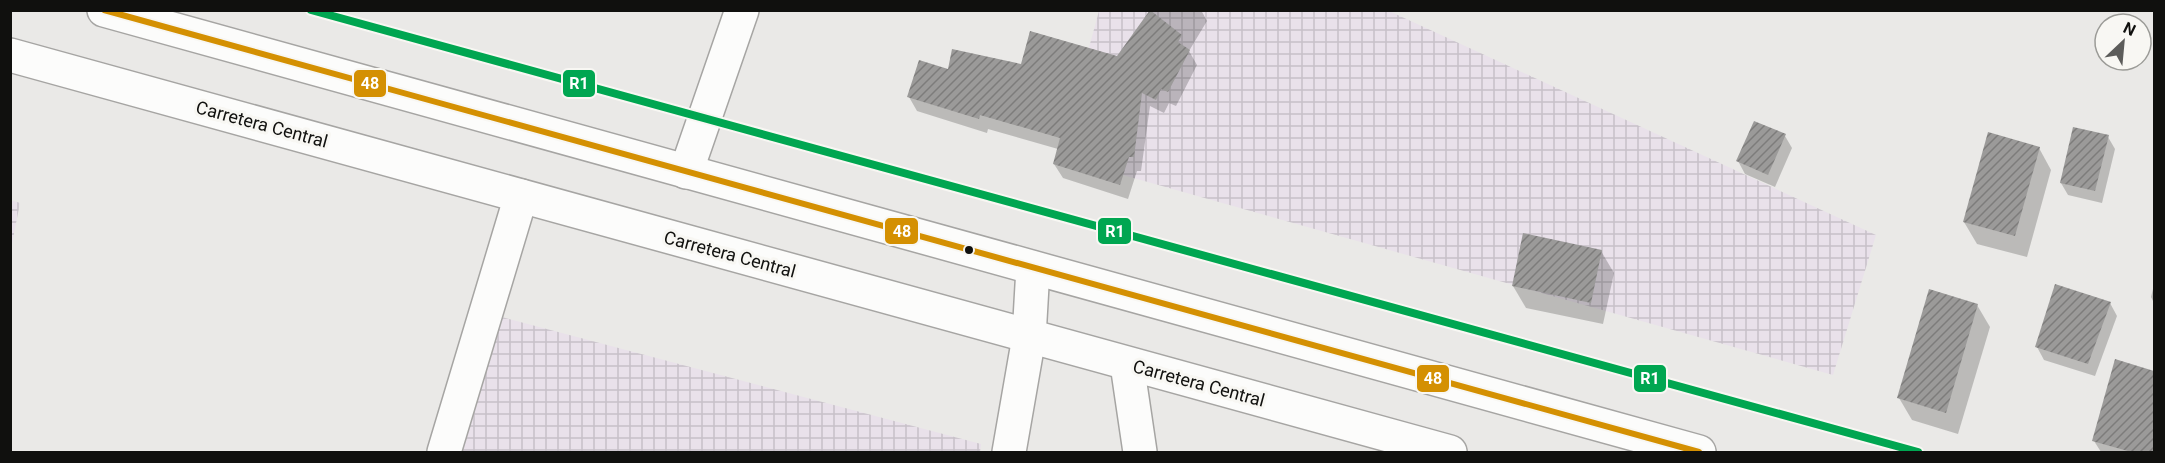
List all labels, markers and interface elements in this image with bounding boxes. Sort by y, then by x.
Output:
north arrow [2093,12,2153,72]
text: N [2120,18,2139,40]
line badge: 48 [353,69,387,98]
line badge: R1 [562,69,596,98]
text: 48 [361,74,379,93]
text: R1 [569,74,589,93]
street label: Carretera Central [194,96,330,152]
line badge: 48 [884,217,919,245]
line badge: R1 [1097,217,1132,245]
text: 48 [893,222,911,241]
text: R1 [1105,222,1125,241]
street label: Carretera Central [662,226,798,282]
unlabelled marker [963,244,975,256]
street label: Carretera Central [1131,355,1267,411]
line badge: 48 [1416,364,1450,393]
line badge: R1 [1633,364,1667,393]
text: 48 [1424,369,1442,388]
text: R1 [1640,369,1660,388]

